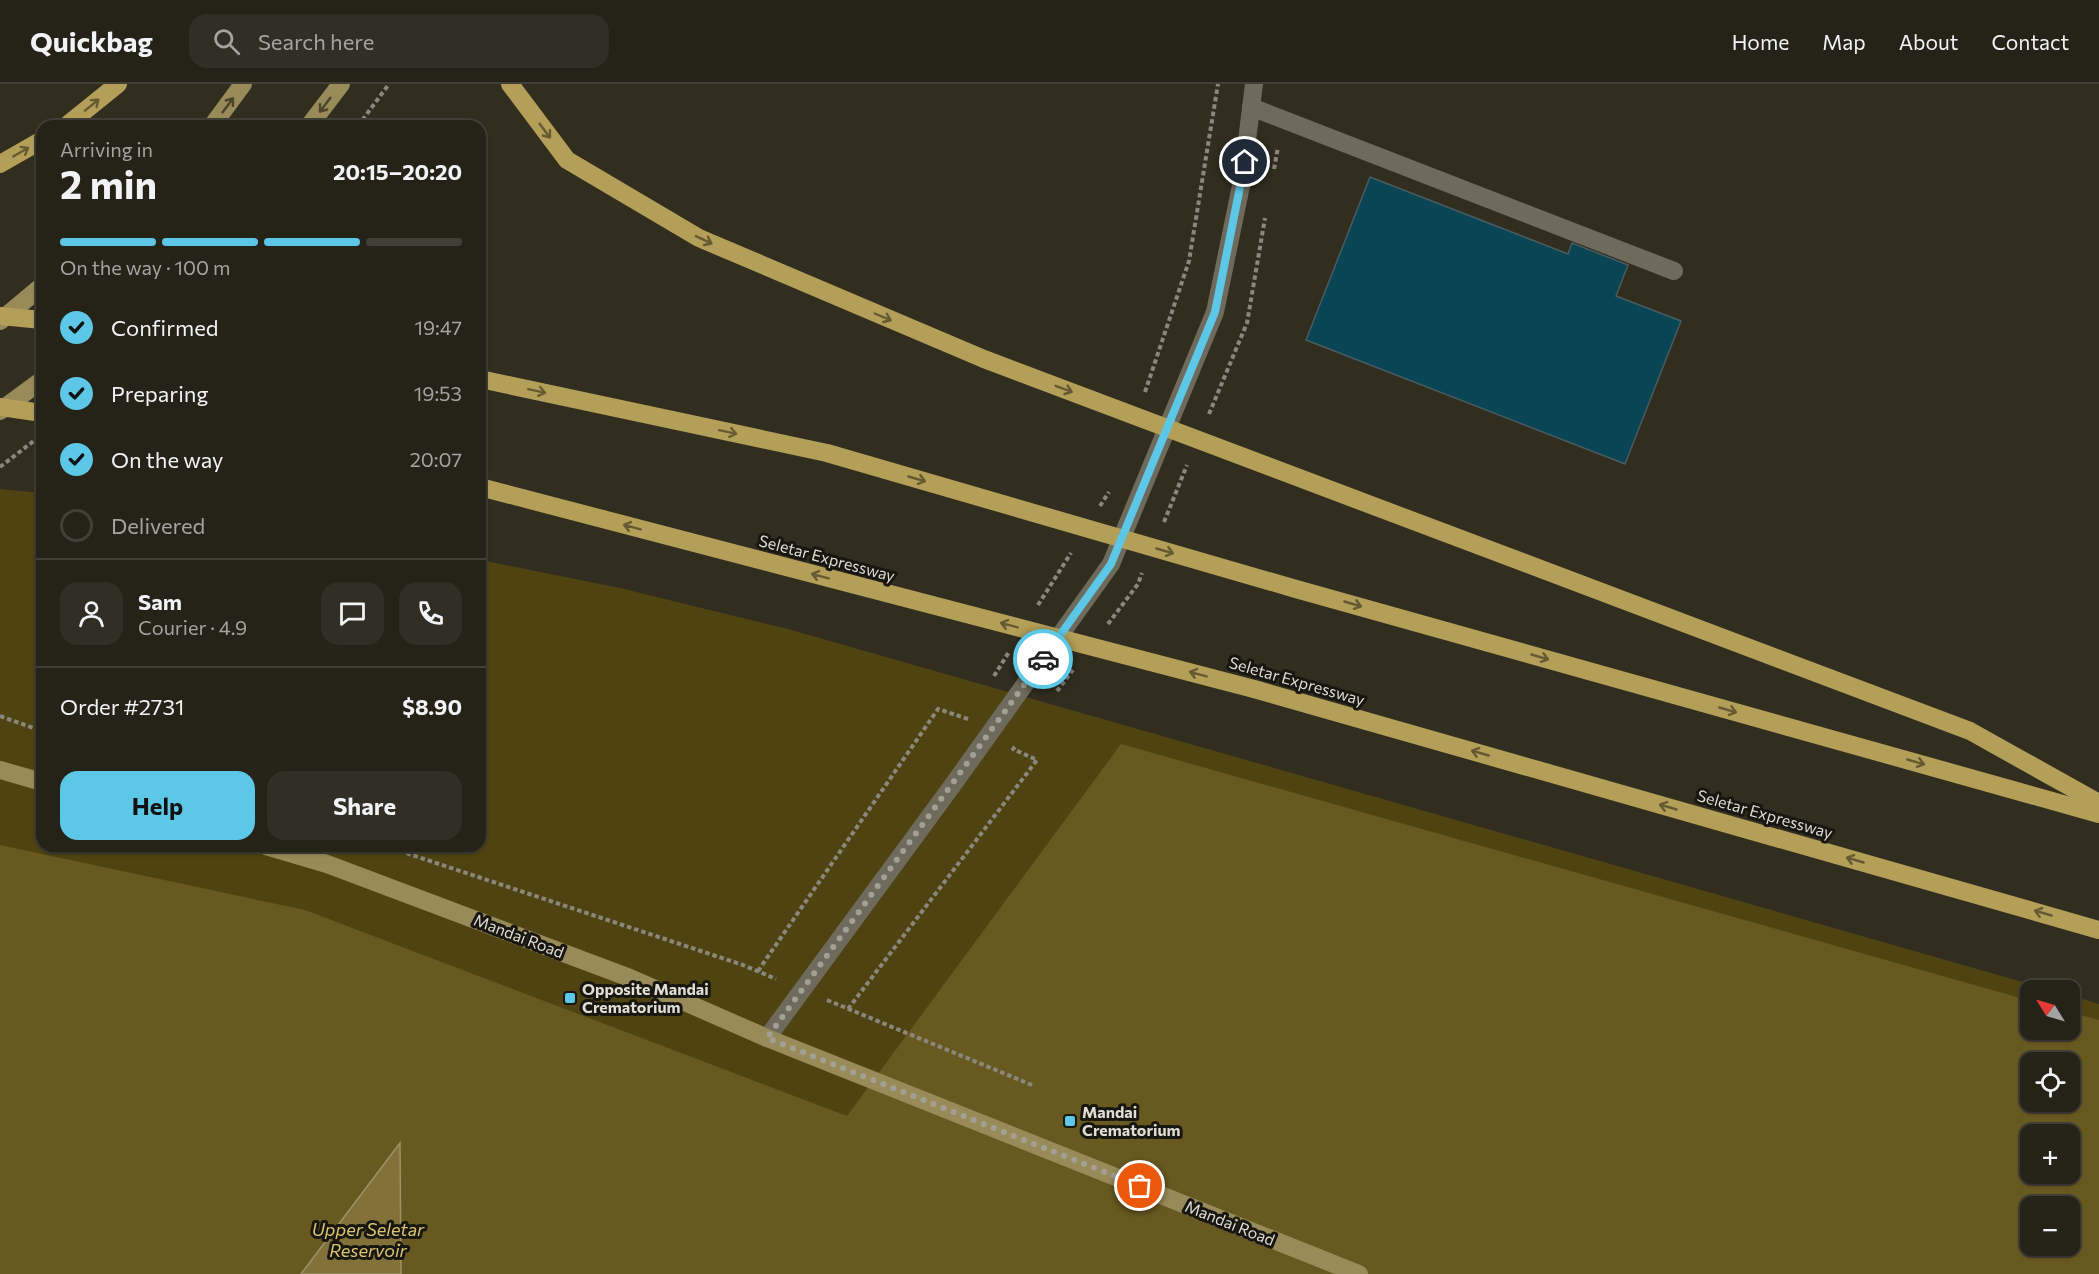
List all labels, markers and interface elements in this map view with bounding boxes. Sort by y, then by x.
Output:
search box [189,14,609,68]
text: Quickbag [30,24,153,58]
icon: search [210,25,243,58]
text: Search here [258,28,374,55]
text: Home [1732,29,1789,54]
text: Map [1822,29,1866,54]
text: About [1899,29,1958,54]
text: Contact [1991,29,2069,54]
one-way arrow [221,97,234,113]
one-way arrow [318,97,331,113]
one-way arrow [84,99,100,112]
one-way arrow [538,122,551,138]
pin [1219,136,1270,187]
text: Arriving in [60,137,153,161]
icon: home [1228,145,1261,178]
one-way arrow [12,146,29,158]
text: 20:15–20:20 [333,158,462,185]
text: 2 min [60,159,157,207]
one-way arrow [694,234,712,246]
text: On the way · 100 m [60,255,230,279]
icon: check [60,311,93,344]
one-way arrow [873,312,891,323]
text: Confirmed [111,314,218,341]
text: 19:47 [414,315,462,339]
icon: check [60,377,93,410]
text: Preparing [111,380,208,407]
text: 19:53 [414,381,462,405]
one-way arrow [1054,385,1072,396]
one-way arrow [527,386,546,397]
one-way arrow [718,426,737,438]
icon: check [60,443,93,476]
text: On the way [111,446,223,473]
text: 20:07 [410,447,462,471]
one-way arrow [907,474,926,485]
text: Delivered [111,512,205,539]
one-way arrow [622,520,641,532]
street label: Seletar Expressway [757,530,897,585]
one-way arrow [1155,545,1174,557]
one-way arrow [811,570,830,581]
button: person [60,582,123,645]
button: chat [321,582,384,645]
button: phone [399,582,462,645]
text: Sam [138,588,182,615]
one-way arrow [1343,599,1362,611]
text: Courier · 4.9 [138,615,247,639]
one-way arrow [1000,619,1019,630]
courier [1013,629,1073,689]
icon: car [1027,643,1060,676]
street label: Seletar Expressway [1227,652,1367,709]
one-way arrow [1530,652,1549,663]
one-way arrow [1188,668,1207,680]
text: Order #2731 [60,693,184,720]
text: $8.90 [402,693,462,720]
one-way arrow [1718,705,1737,716]
one-way arrow [1471,747,1490,758]
one-way arrow [1906,757,1925,769]
button: Help [60,771,255,840]
button: Share [267,771,462,840]
street label: Seletar Expressway [1695,785,1835,842]
one-way arrow [1659,801,1678,812]
one-way arrow [1846,854,1865,865]
one-way arrow [2034,907,2053,919]
street label: Mandai Road [472,910,567,961]
place label: Opposite Mandai Crematorium [582,979,709,1016]
north arrow [2020,980,2080,1040]
map controls [2020,980,2080,1256]
marker: Opposite Mandai Crematorium [563,991,577,1005]
button: locate [2020,1052,2080,1112]
place label: Mandai Crematorium [1082,1102,1181,1139]
marker: Mandai Crematorium [1063,1114,1077,1128]
button: + [2020,1124,2080,1184]
pin [1114,1160,1165,1211]
icon: bag [1123,1169,1156,1202]
street label: Mandai Road [1183,1196,1278,1249]
button: − [2020,1196,2080,1256]
water label: Upper Seletar Reservoir [312,1218,425,1261]

